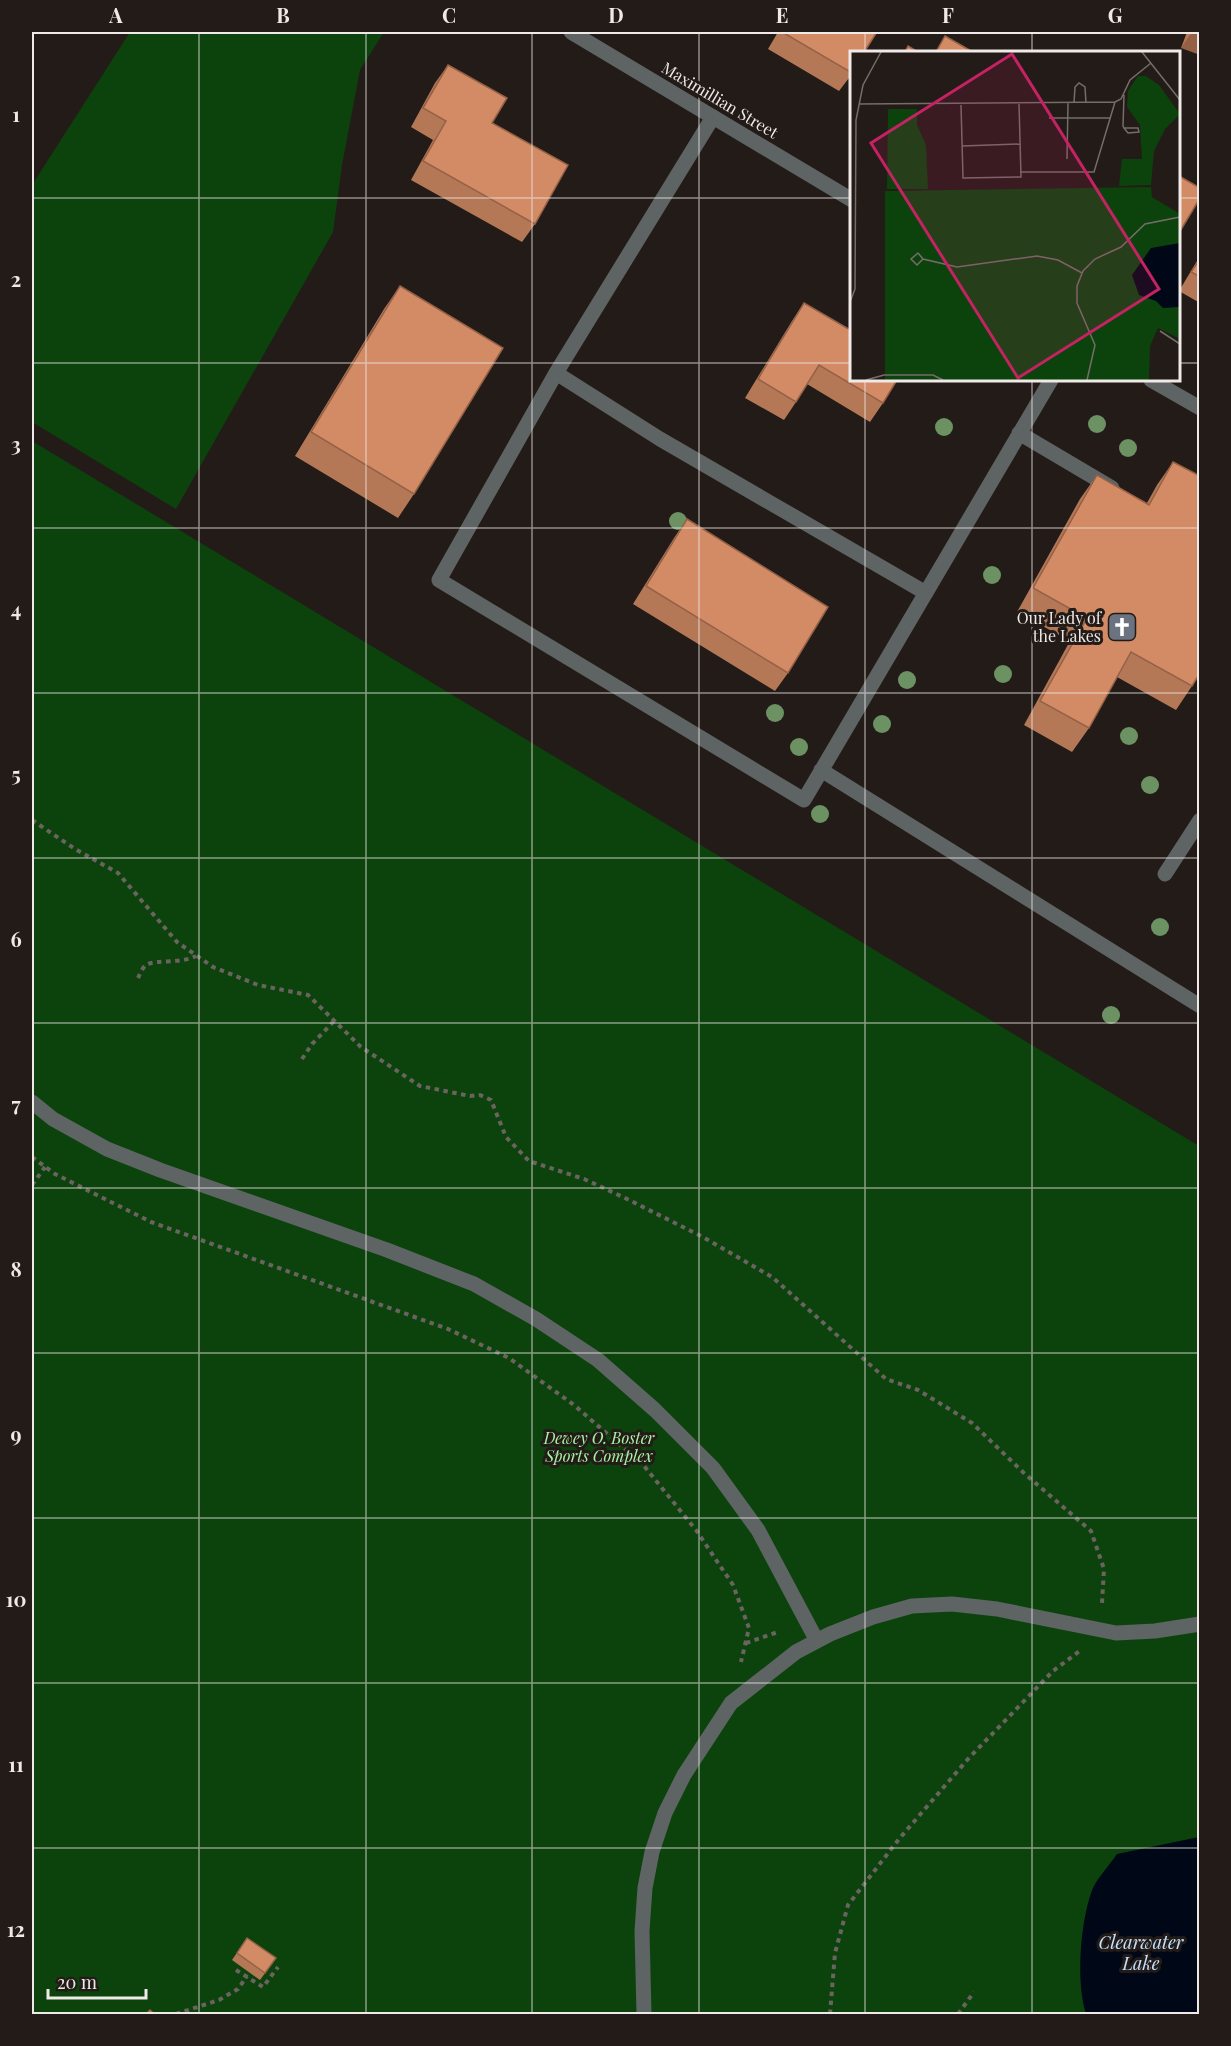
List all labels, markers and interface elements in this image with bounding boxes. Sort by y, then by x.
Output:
text: A [108,1,123,28]
text: B [276,1,290,28]
text: C [442,1,456,28]
text: D [608,1,624,28]
text: E [776,1,788,28]
text: F [942,1,954,28]
text: G [1108,1,1123,28]
inset map [850,51,1180,381]
street label: Maximillian Street [658,57,783,143]
text: 1 [12,100,20,127]
text: 2 [11,265,21,292]
text: 3 [11,430,21,457]
text: 4 [11,595,21,622]
place label: Our Lady of the Lakes [1017,607,1103,646]
church icon: Our Lady of the Lakes [1106,611,1138,643]
text: 5 [11,760,21,787]
text: 6 [10,925,22,952]
text: 7 [11,1090,21,1117]
text: 8 [10,1255,22,1282]
text: 9 [10,1420,22,1447]
park label: Dewey O. Boster Sports Complex [543,1427,656,1466]
text: 10 [6,1585,26,1612]
text: 11 [8,1750,24,1777]
text: 12 [7,1915,25,1942]
water label: Clearwater Lake [1098,1930,1185,1975]
scale bar [48,1962,146,2000]
text: 20 m [57,1970,97,1994]

